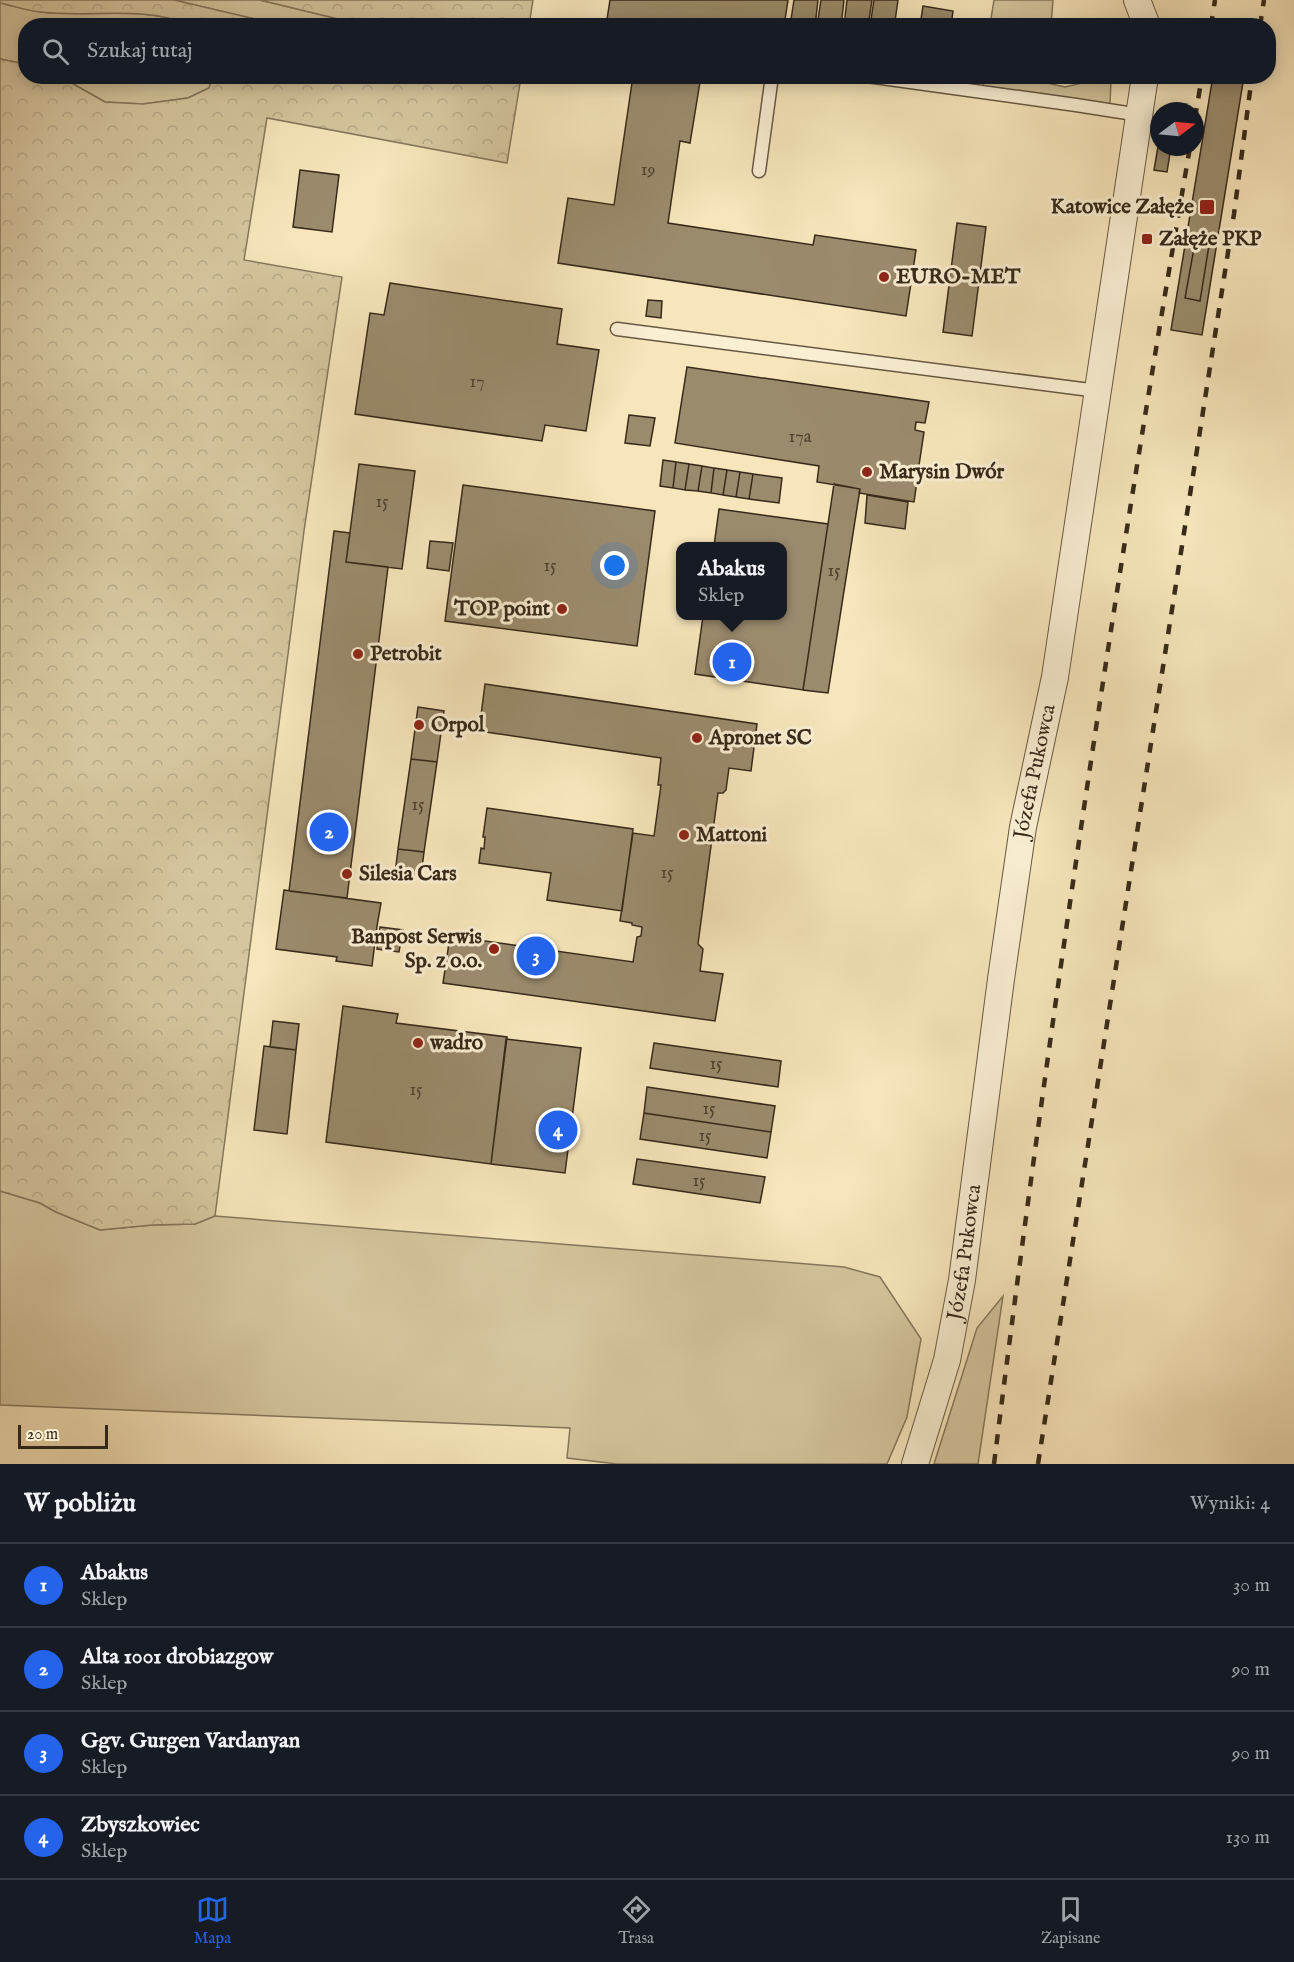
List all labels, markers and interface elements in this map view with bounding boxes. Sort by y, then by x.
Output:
search box [18,18,1276,84]
icon: search [39,35,72,68]
text: Szukaj tutaj [87,37,192,65]
north arrow [1150,102,1204,156]
house number: 19 [641,159,655,182]
place label: Katowice Załęże [1050,194,1194,221]
marker: Katowice Załęże [1198,198,1216,216]
place label: Załęże PKP [1159,226,1262,253]
marker: Załęże PKP [1140,232,1154,246]
place label: EURO-MET [896,264,1021,291]
marker: EURO-MET [877,270,891,284]
house number: 17 [469,371,485,394]
house number: 17a [789,426,812,449]
place label: Marysin Dwór [879,459,1004,486]
marker: Marysin Dwór [860,465,874,479]
house number: 15 [375,491,389,514]
popup [676,542,787,620]
your location [600,551,629,580]
house number: 15 [543,555,557,578]
text: Abakus [698,555,765,583]
house number: 15 [827,560,841,583]
text: Sklep [698,583,744,608]
place label: TOP point [453,596,551,623]
marker: TOP point [555,602,569,616]
pin: 1 [712,640,752,684]
place label: Petrobit [370,641,442,668]
marker: Petrobit [351,647,365,661]
street label: Józefa Pukowca [1008,701,1063,843]
place label: Orpol [431,712,486,739]
marker: Orpol [412,718,426,732]
place label: Apronet SC [708,725,812,752]
marker: Apronet SC [690,731,704,745]
house number: 15 [411,794,425,817]
pin: 2 [310,810,348,854]
place label: Mattoni [696,822,768,849]
marker: Mattoni [677,828,691,842]
place label: Silesia Cars [359,861,457,888]
house number: 15 [660,862,674,885]
marker: Silesia Cars [340,867,354,881]
place label: Banpost Serwis Sp. z o.o. [351,924,482,975]
pin: 3 [516,934,556,978]
marker: Banpost Serwis Sp. z o.o. [487,942,501,956]
place label: wadro [429,1030,484,1057]
marker: wadro [411,1036,425,1050]
house number: 15 [709,1053,723,1076]
house number: 15 [409,1079,423,1102]
house number: 15 [702,1098,716,1121]
pin: 4 [538,1108,578,1152]
house number: 15 [698,1125,712,1148]
house number: 15 [692,1170,706,1193]
street label: Józefa Pukowca [941,1182,988,1324]
scale bar [18,1422,108,1450]
text: 20 m [27,1425,58,1445]
text: W pobliżu [24,1487,136,1520]
text: Wyniki: 4 [1190,1491,1270,1516]
text: Abakus [81,1559,148,1587]
text: 1 [40,1573,47,1598]
text: 30 m [1233,1573,1270,1598]
text: Sklep [81,1587,127,1612]
text: Alta 1001 drobiazgow [81,1643,273,1671]
text: 2 [39,1657,48,1682]
text: 90 m [1232,1657,1270,1682]
text: Sklep [81,1671,127,1696]
text: Ggv. Gurgen Vardanyan [81,1727,300,1755]
text: 3 [40,1741,47,1766]
text: 90 m [1232,1741,1270,1766]
text: Sklep [81,1755,127,1780]
text: Zbyszkowiec [81,1811,200,1839]
text: 4 [39,1825,48,1850]
text: 130 m [1225,1825,1270,1850]
text: Sklep [81,1839,127,1864]
tab: Mapa [194,1893,231,1949]
tab: Trasa [618,1893,654,1949]
tab: Zapisane [1041,1893,1100,1949]

